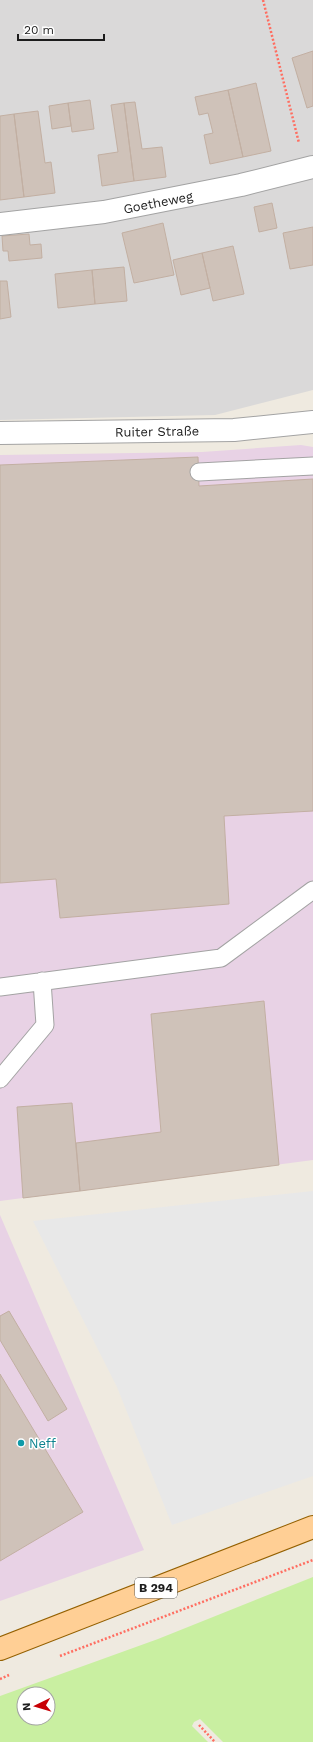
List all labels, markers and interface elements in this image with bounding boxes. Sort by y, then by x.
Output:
scale bar [18,16,104,42]
text: 20 m [24,23,54,37]
street label: Goetheweg [122,188,194,217]
street label: Ruiter Straße [115,423,199,440]
place label: Neff [29,1436,57,1451]
marker: Neff [16,1438,26,1448]
road number: B 294 [135,1578,177,1598]
north arrow [16,1686,56,1726]
text: N [20,1702,33,1711]

